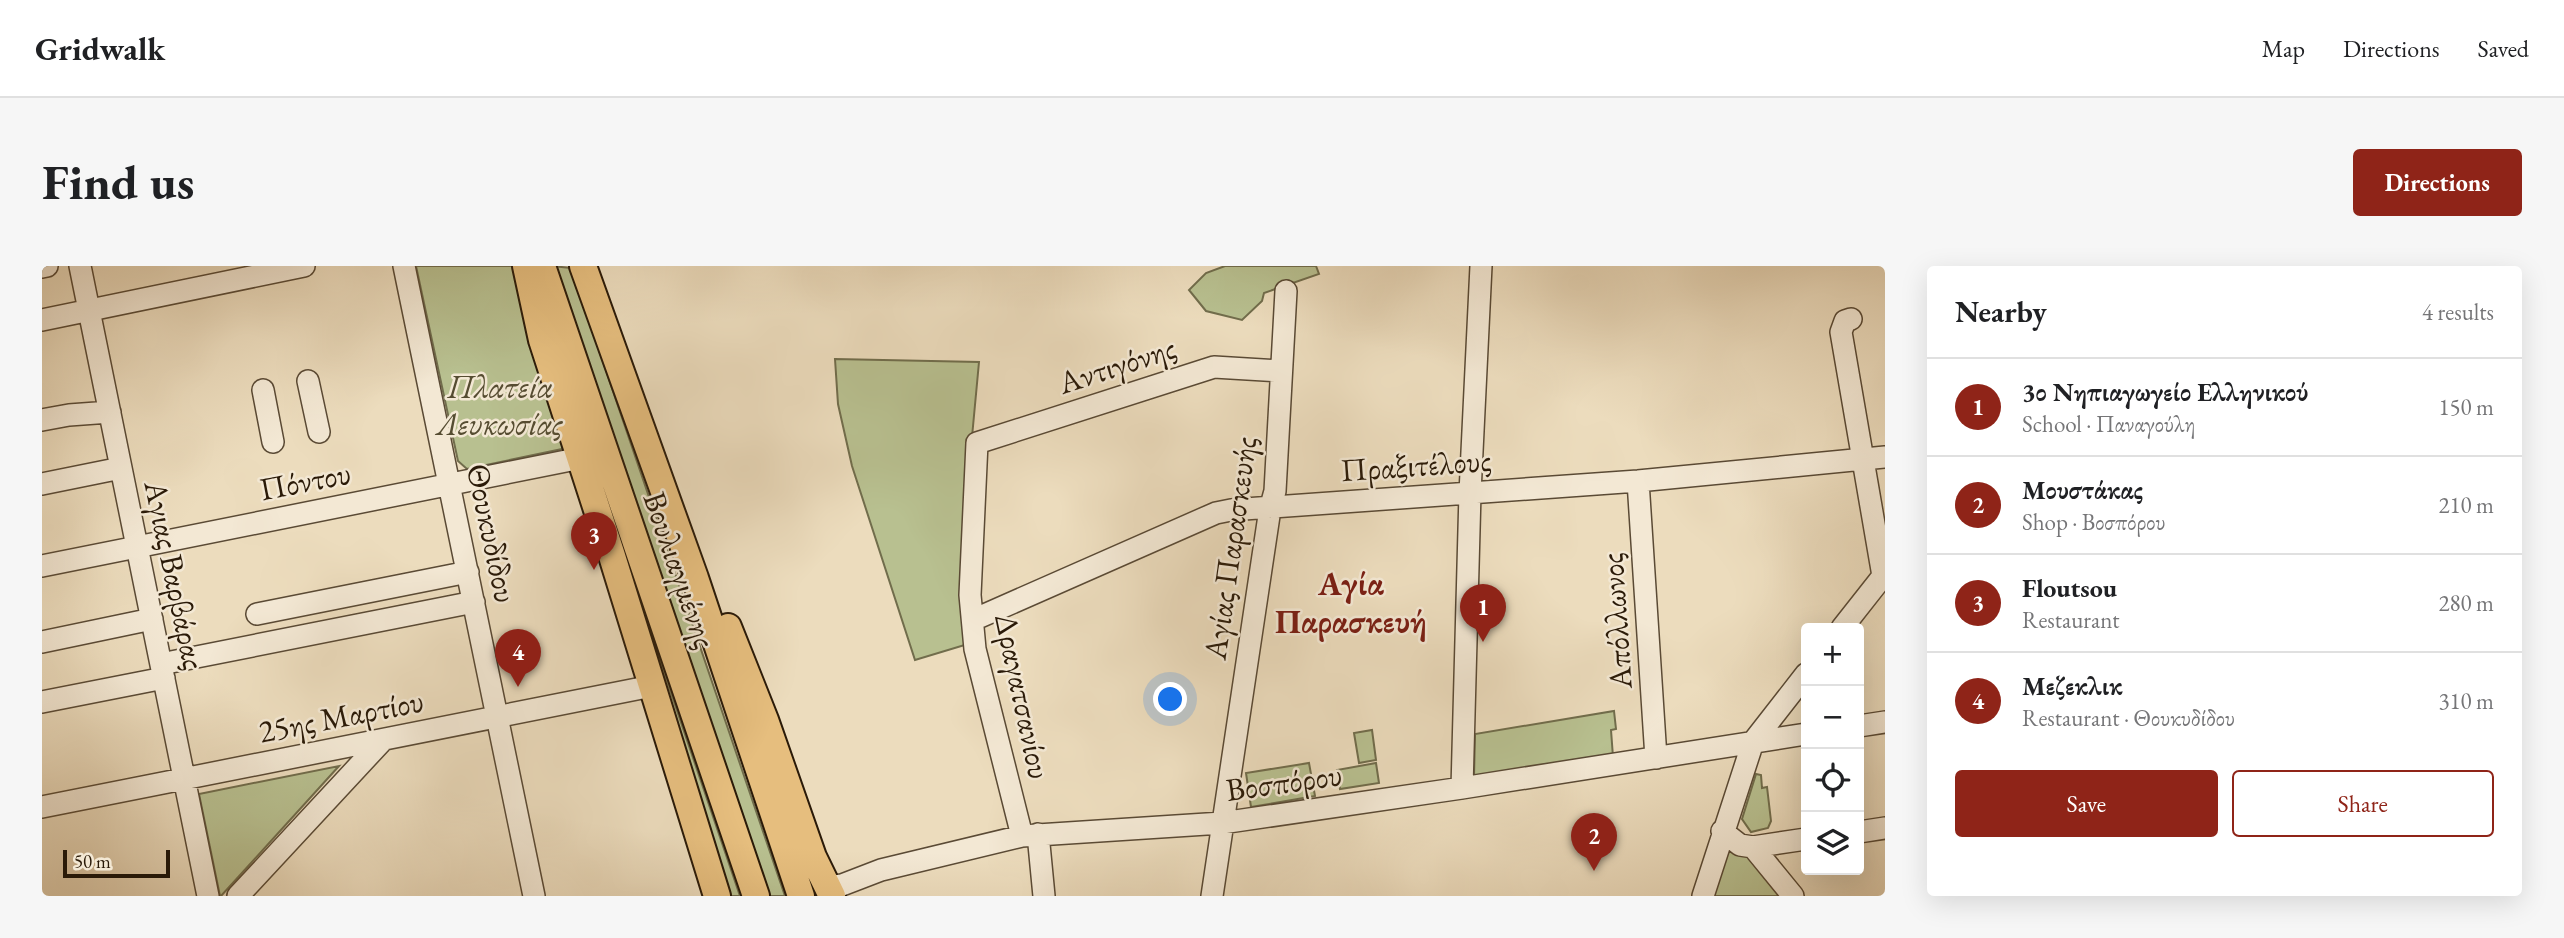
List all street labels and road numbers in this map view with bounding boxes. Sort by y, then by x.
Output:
street label: Αντιγόνης [1052,326,1181,404]
street label: Αγίας Παρασκευής [1193,434,1266,663]
street label: Πραξιτέλους [1339,439,1493,491]
street label: Πόντου [256,452,354,510]
street label: Θουκυδίδου [457,459,527,607]
street label: Αγιας Βαρβάρας [134,476,216,673]
street label: Βουλιαγμένης [634,486,726,654]
street label: Απόλλωνος [1590,551,1642,692]
street label: Δραγατσανίου [985,609,1061,783]
street label: 25ης Μαρτίου [255,679,427,753]
street label: Βοσπόρου [1223,753,1345,811]

